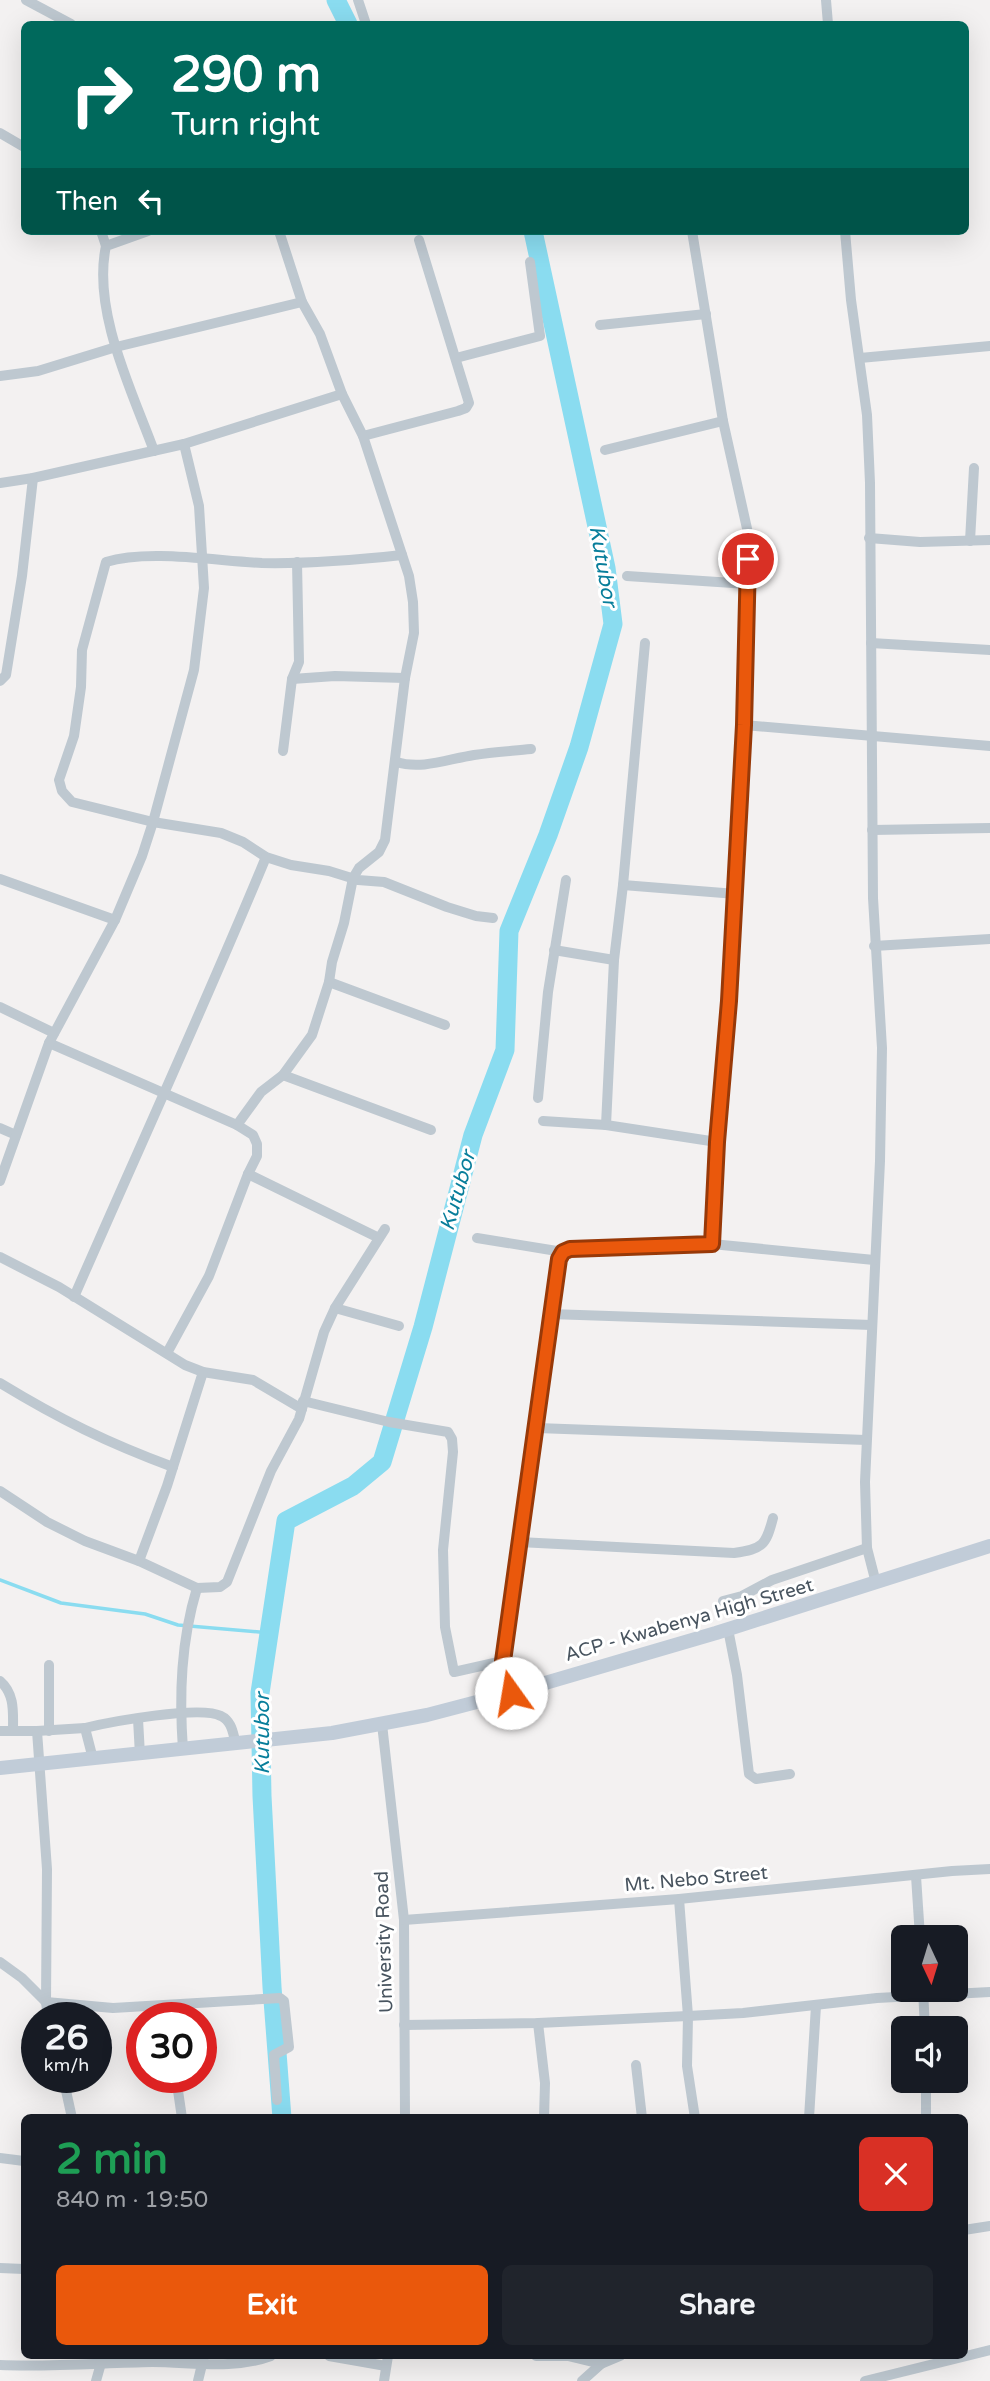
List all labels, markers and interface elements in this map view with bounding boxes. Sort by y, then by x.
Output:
text: 290 m [171,46,321,105]
icon: right [56,49,147,140]
text: Turn right [171,106,320,144]
icon: left [132,182,170,220]
text: Then [56,186,118,217]
water label: Kutubor [584,524,623,611]
pin [718,529,778,589]
icon: arrive [729,540,767,578]
water label: Kutubor [435,1145,482,1234]
street label: ACP - Kwabenya High Street [562,1574,816,1666]
position arrow [474,1656,548,1730]
water label: Kutubor [250,1690,275,1775]
street label: Mt. Nebo Street [623,1862,769,1896]
street label: University Road [371,1871,397,2013]
north arrow [891,1925,968,2002]
map controls [891,1925,968,2093]
speed limit sign: 30 [126,2002,217,2093]
button: sound [891,2016,968,2093]
text: 26 [45,2017,88,2059]
text: km/h [44,2054,89,2076]
text: 2 min [56,2134,168,2185]
button: close [859,2137,933,2211]
text: 840 m · 19:50 [56,2186,208,2214]
button: Exit [56,2265,488,2345]
button: Share [502,2265,933,2345]

